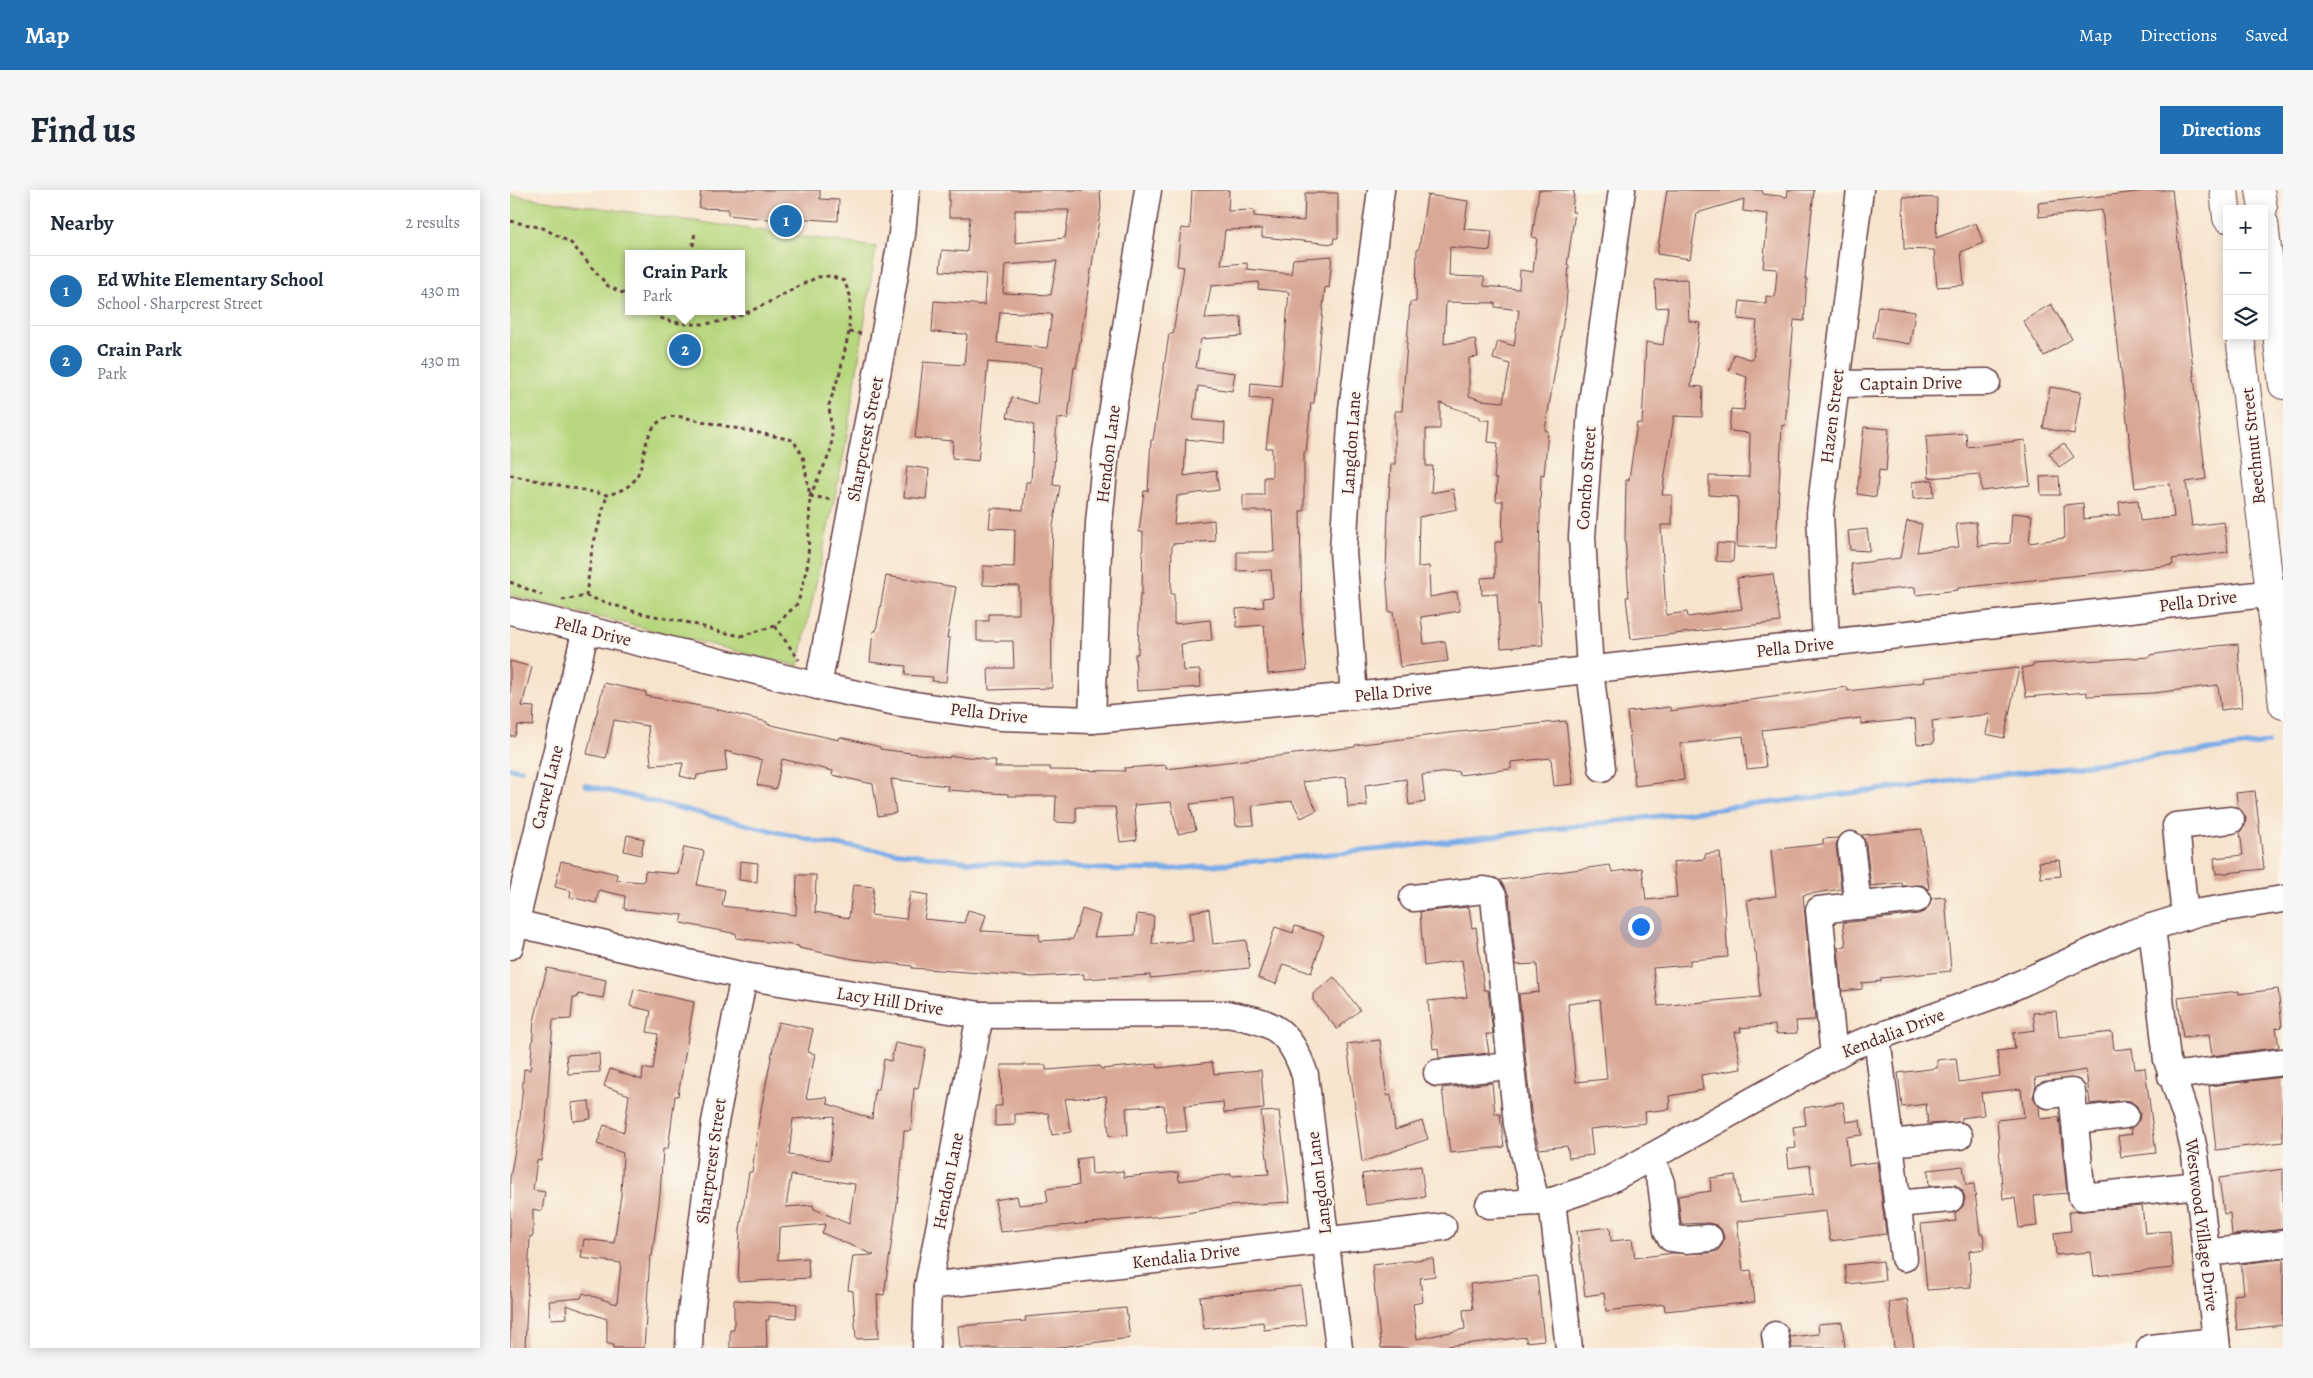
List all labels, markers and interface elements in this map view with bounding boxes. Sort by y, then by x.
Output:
text: Map [25,19,69,51]
text: Map [2079,23,2112,47]
text: Directions [2140,23,2217,47]
text: Saved [2245,23,2288,47]
text: Find us [30,106,136,154]
button: Directions [2160,106,2283,154]
pin: 1 [770,202,802,240]
map controls [2223,205,2268,340]
button: + [2223,205,2268,250]
text: Nearby [50,209,113,237]
text: 2 results [405,212,460,234]
popup [625,250,745,315]
button: − [2223,250,2268,295]
text: Crain Park [643,259,727,285]
text: Ed White Elementary School [97,267,323,293]
text: 1 [63,280,69,302]
text: 430 m [421,280,460,302]
text: Park [643,285,673,307]
text: School · Sharpcrest Street [97,293,263,315]
button: layers [2223,295,2268,340]
pin: 2 [669,331,701,369]
text: Crain Park [97,337,182,363]
text: 2 [62,350,70,372]
text: 430 m [421,350,460,372]
text: Park [97,363,127,385]
street label: Hazen Street [1814,367,1850,465]
street label: Captain Drive [1860,370,1962,396]
street label: Sharpcrest Street [841,374,889,504]
street label: Beechnut Street [2235,386,2271,506]
street label: Langdon Lane [1335,390,1367,496]
street label: Hendon Lane [1090,404,1126,504]
street label: Concho Street [1570,425,1602,531]
street label: Pella Drive [2158,584,2238,618]
street label: Pella Drive [552,610,634,652]
street label: Pella Drive [1755,631,1835,663]
street label: Pella Drive [1353,676,1433,708]
street label: Pella Drive [949,697,1029,729]
street label: Carvel Lane [525,742,569,832]
your location [1628,914,1654,940]
street label: Lacy Hill Drive [835,981,945,1021]
street label: Kendalia Drive [1838,1002,1948,1064]
street label: Sharpcrest Street [690,1096,732,1226]
street label: Hendon Lane [927,1130,969,1232]
street label: Langdon Lane [1301,1130,1337,1236]
street label: Westwood Village Drive [2179,1136,2225,1313]
street label: Kendalia Drive [1131,1237,1241,1275]

